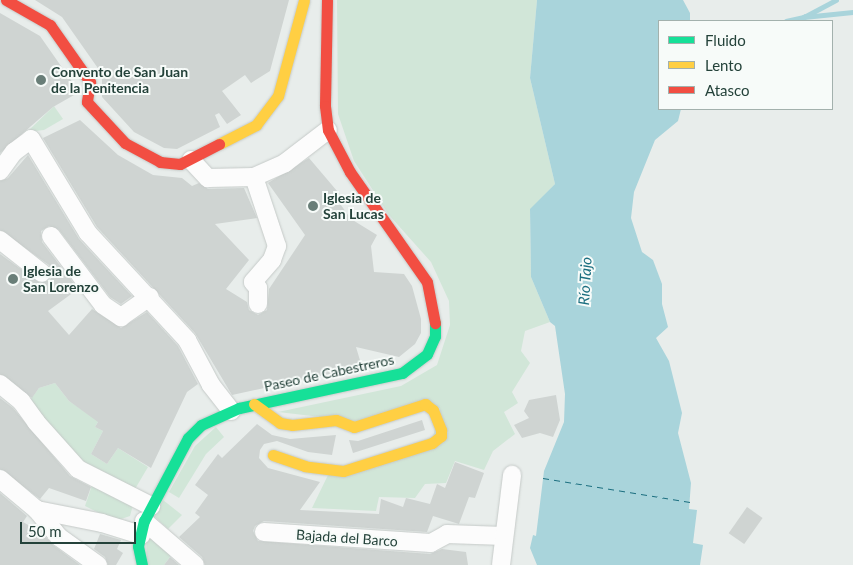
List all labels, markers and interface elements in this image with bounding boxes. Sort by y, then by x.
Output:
legend [658,20,833,110]
text: Fluido [705,31,746,49]
text: Lento [705,56,742,74]
place label: Convento de San Juan de la Penitencia [51,64,188,96]
marker: Convento de San Juan de la Penitencia [35,74,47,86]
text: Atasco [705,81,750,99]
place label: Iglesia de San Lucas [323,190,384,222]
marker: Iglesia de San Lucas [307,200,319,212]
water label: Río Tajo [575,256,595,306]
place label: Iglesia de San Lorenzo [23,263,99,296]
marker: Iglesia de San Lorenzo [7,273,19,285]
street label: Paseo de Cabestreros [262,351,396,395]
scale bar [22,512,139,544]
text: 50 m [28,522,62,540]
street label: Bajada del Barco [296,526,398,550]

